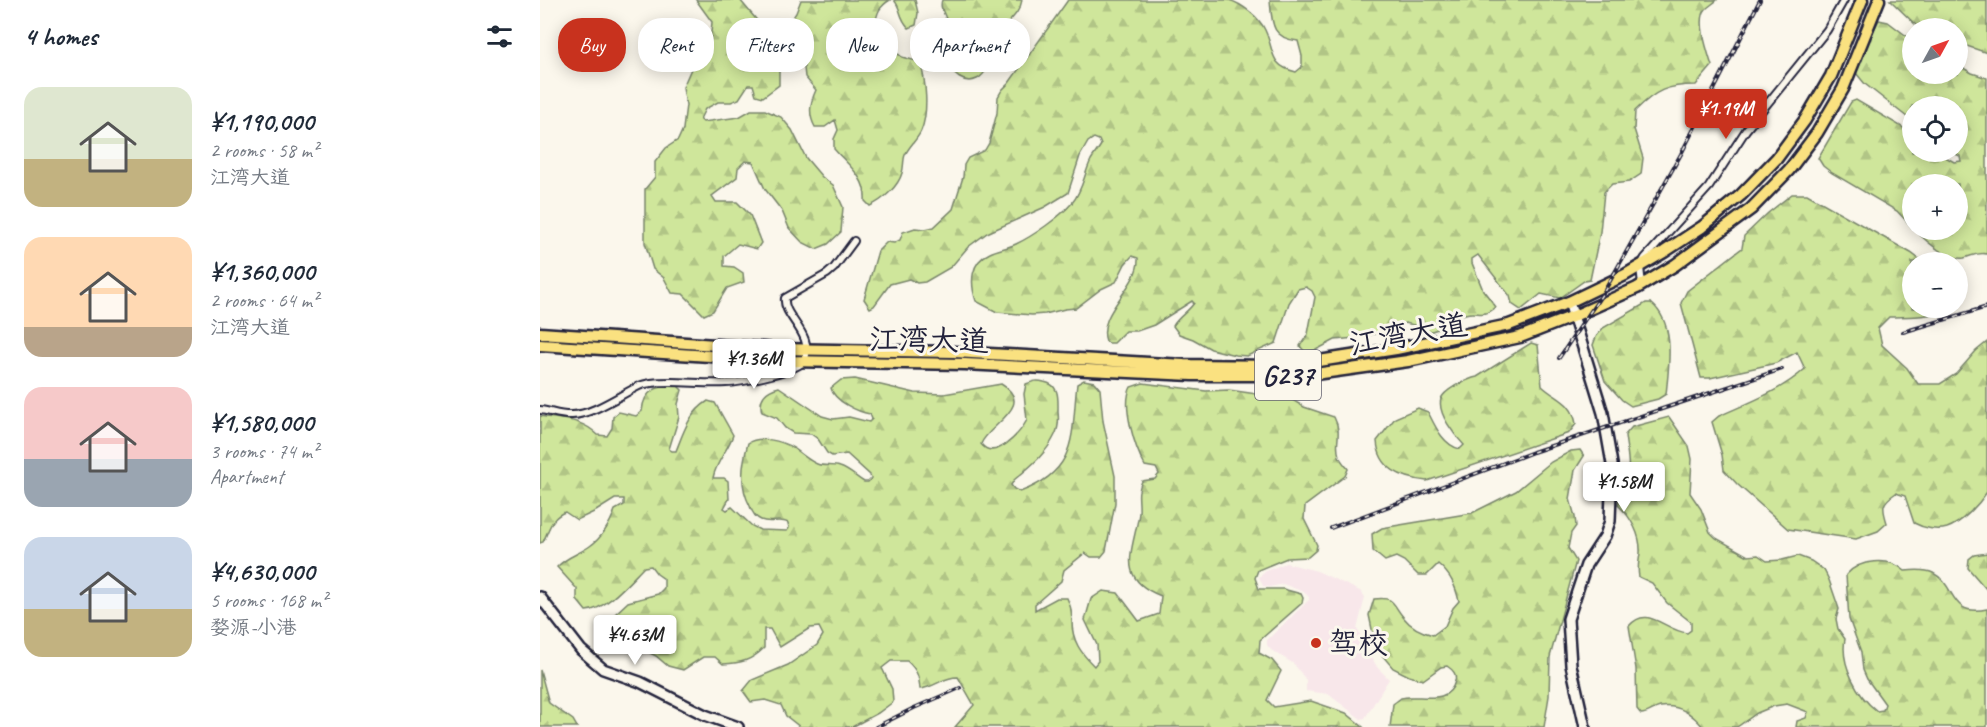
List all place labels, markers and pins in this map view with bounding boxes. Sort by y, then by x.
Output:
pin: ¥1.19M [1677,89,1775,140]
pin: ¥1.36M [705,339,803,390]
pin: ¥1.58M [1575,462,1673,513]
pin: ¥4.63M [586,615,684,666]
place label: 驾校 [1328,624,1388,662]
marker: 驾校 [1309,636,1323,650]

